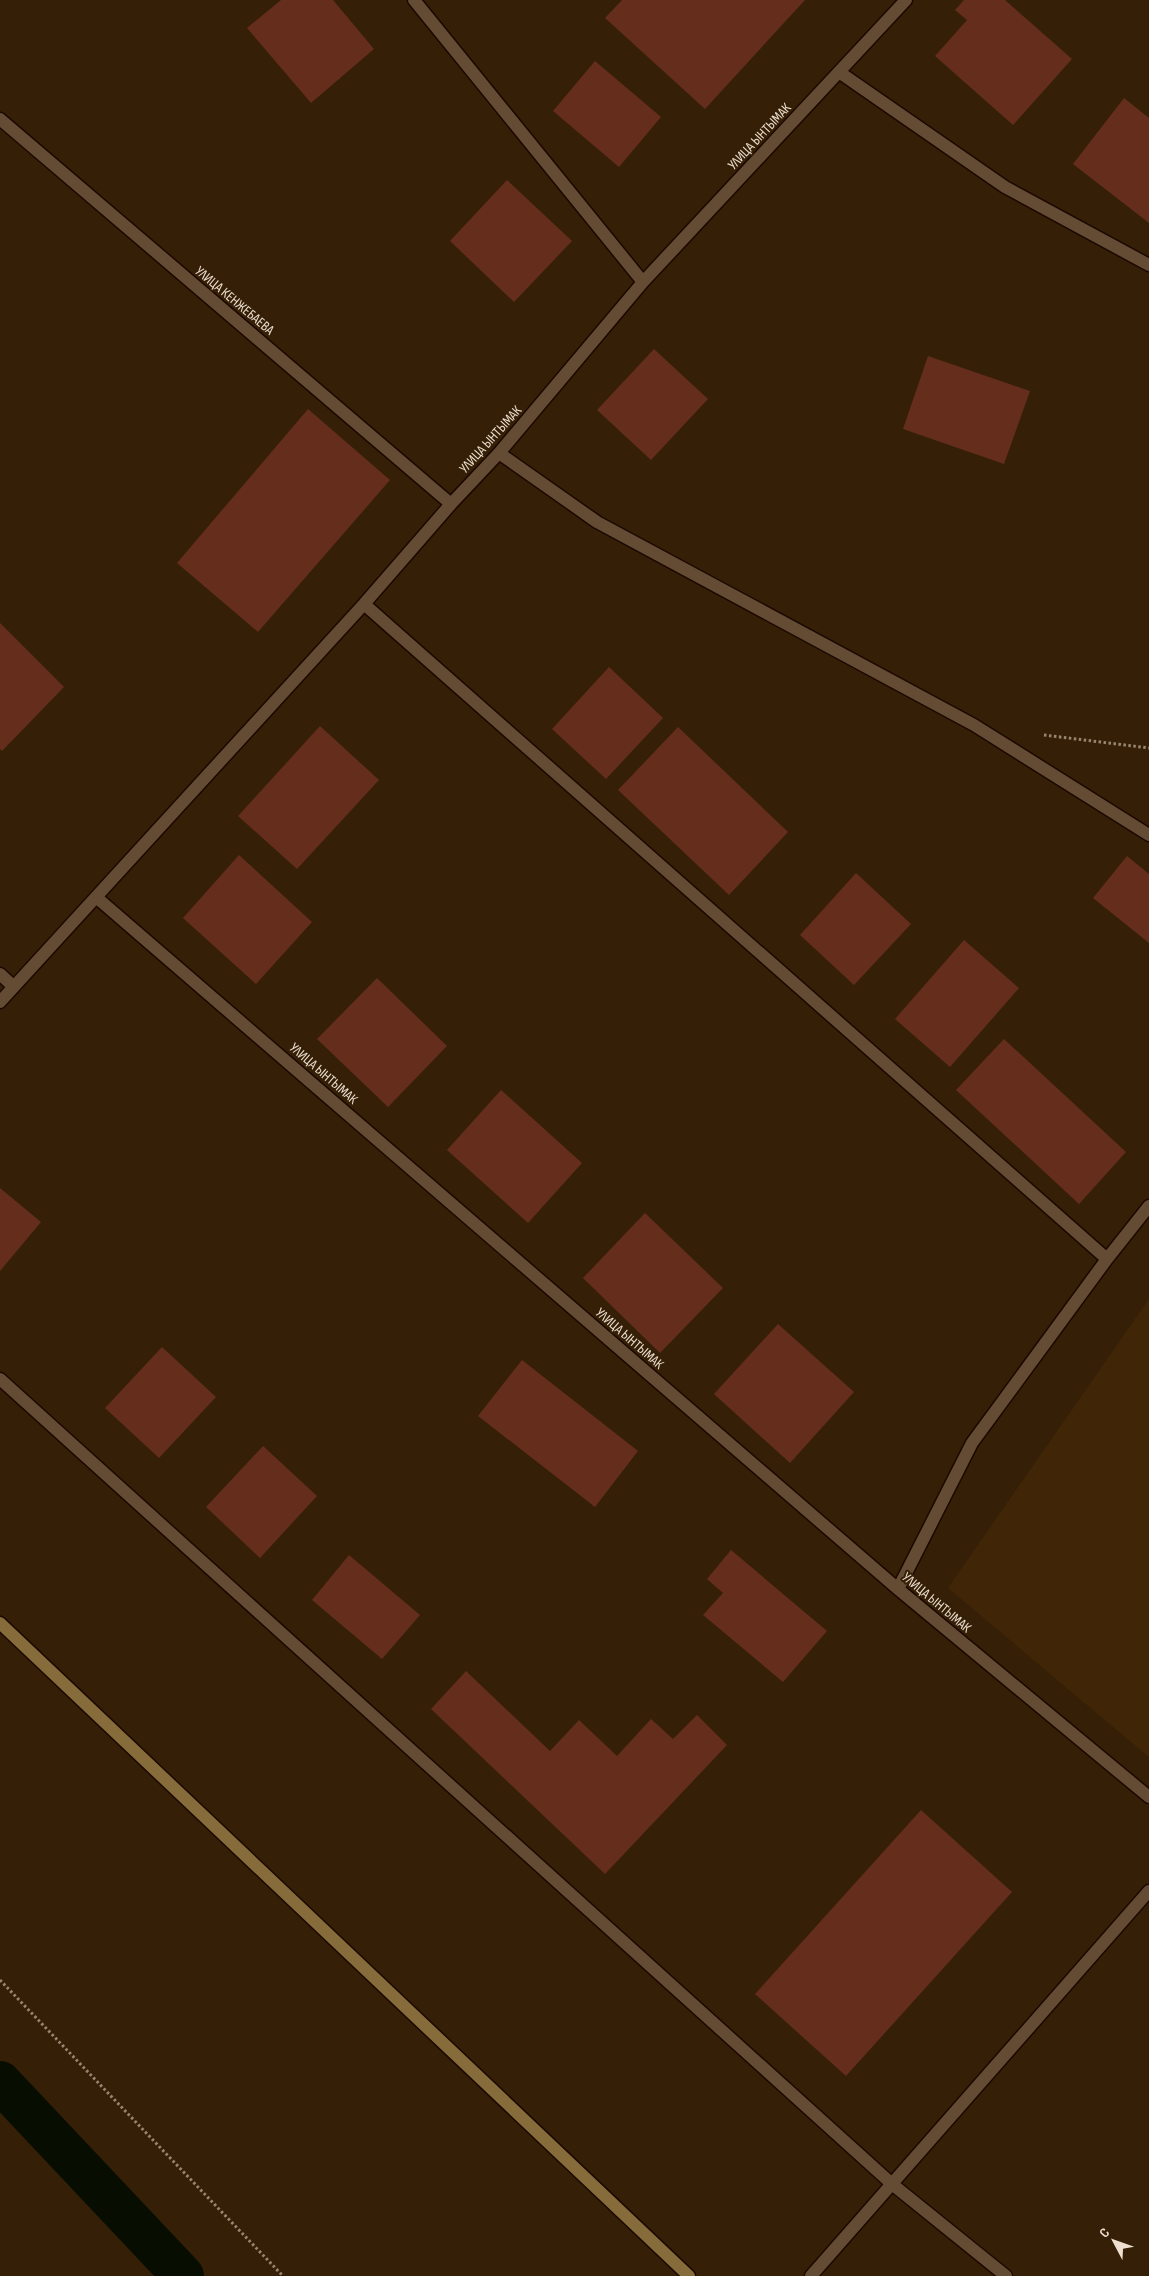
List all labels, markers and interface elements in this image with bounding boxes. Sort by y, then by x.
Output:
street label: УЛИЦА ЫНТЫМАК [724,99,795,173]
street label: УЛИЦА КЕНЖЕБАЕВА [192,262,278,339]
street label: УЛИЦА ЫНТЫМАК [456,402,526,477]
street label: УЛИЦА ЫНТЫМАК [286,1039,362,1108]
street label: УЛИЦА ЫНТЫМАК [592,1304,668,1373]
street label: УЛИЦА ЫНТЫМАК [899,1569,975,1637]
north arrow [1089,2216,1139,2266]
text: С [1096,2225,1113,2241]

